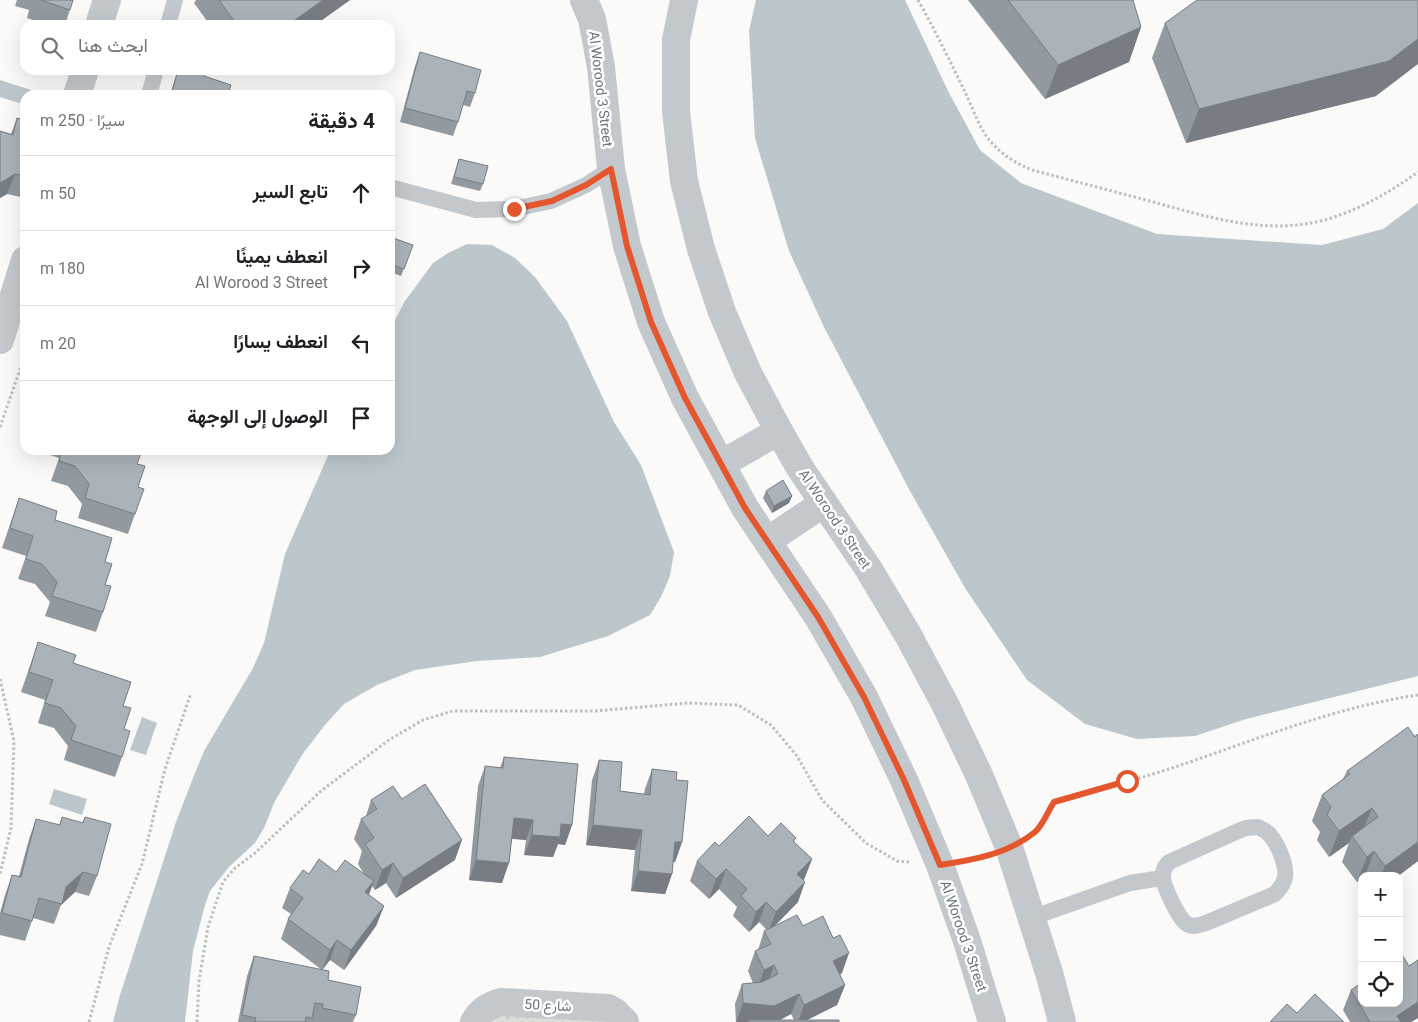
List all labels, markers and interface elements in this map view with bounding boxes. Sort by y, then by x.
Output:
search box [20,20,395,75]
street label: Al Worood 3 Street [586,30,616,148]
icon: search [38,34,66,62]
text: ابحث هنا [78,34,148,57]
text: 4 دقيقة [308,109,375,133]
text: سيرًا · 250 m [40,111,125,130]
icon: ahead [347,179,375,207]
text: تابع السير [252,180,328,203]
text: 50 m [40,184,76,203]
route end [503,198,526,221]
text: انعطف يمينًا [236,245,328,268]
icon: right [347,254,375,282]
text: 180 m [40,259,85,278]
text: Al Worood 3 Street [195,273,328,292]
icon: left [347,329,375,357]
text: انعطف يسارًا [233,330,328,353]
text: 20 m [40,334,76,353]
icon: arrive [347,404,375,432]
text: الوصول إلى الوجهة [187,405,328,428]
street label: Al Worood 3 Street [796,466,874,572]
route start [1116,770,1139,793]
map controls [1358,872,1403,1007]
button: + [1358,872,1403,917]
street label: Al Worood 3 Street [937,878,991,994]
button: − [1358,917,1403,962]
button: locate [1358,962,1403,1007]
street label: شارع 50 [524,996,572,1017]

